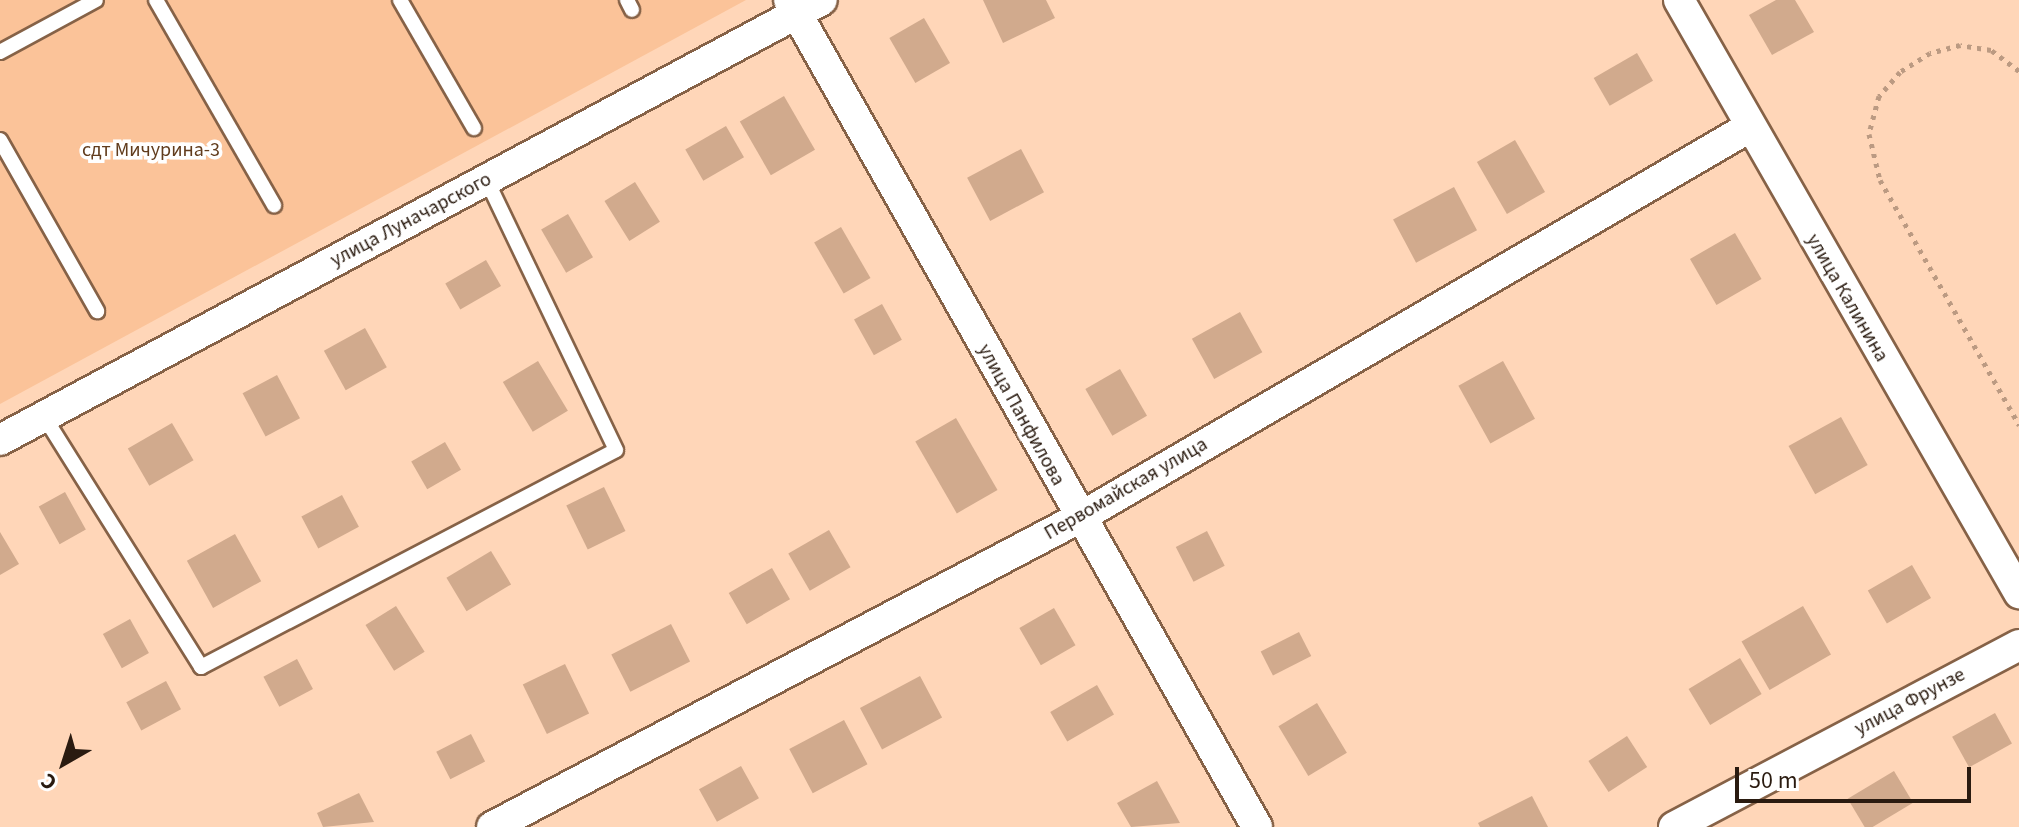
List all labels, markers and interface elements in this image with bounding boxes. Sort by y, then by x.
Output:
park label: сдт Мичурина-3 [82,138,220,162]
street label: улица Луначарского [326,167,496,273]
street label: улица Калинина [1801,230,1893,366]
street label: улица Панфилова [972,340,1070,490]
street label: Первомайская улица [1040,432,1212,546]
street label: улица Фрунзе [1851,663,1969,741]
north arrow [24,723,104,803]
scale bar [1739,751,1975,801]
text: 50 m [1749,763,1798,798]
text: С [34,765,64,798]

